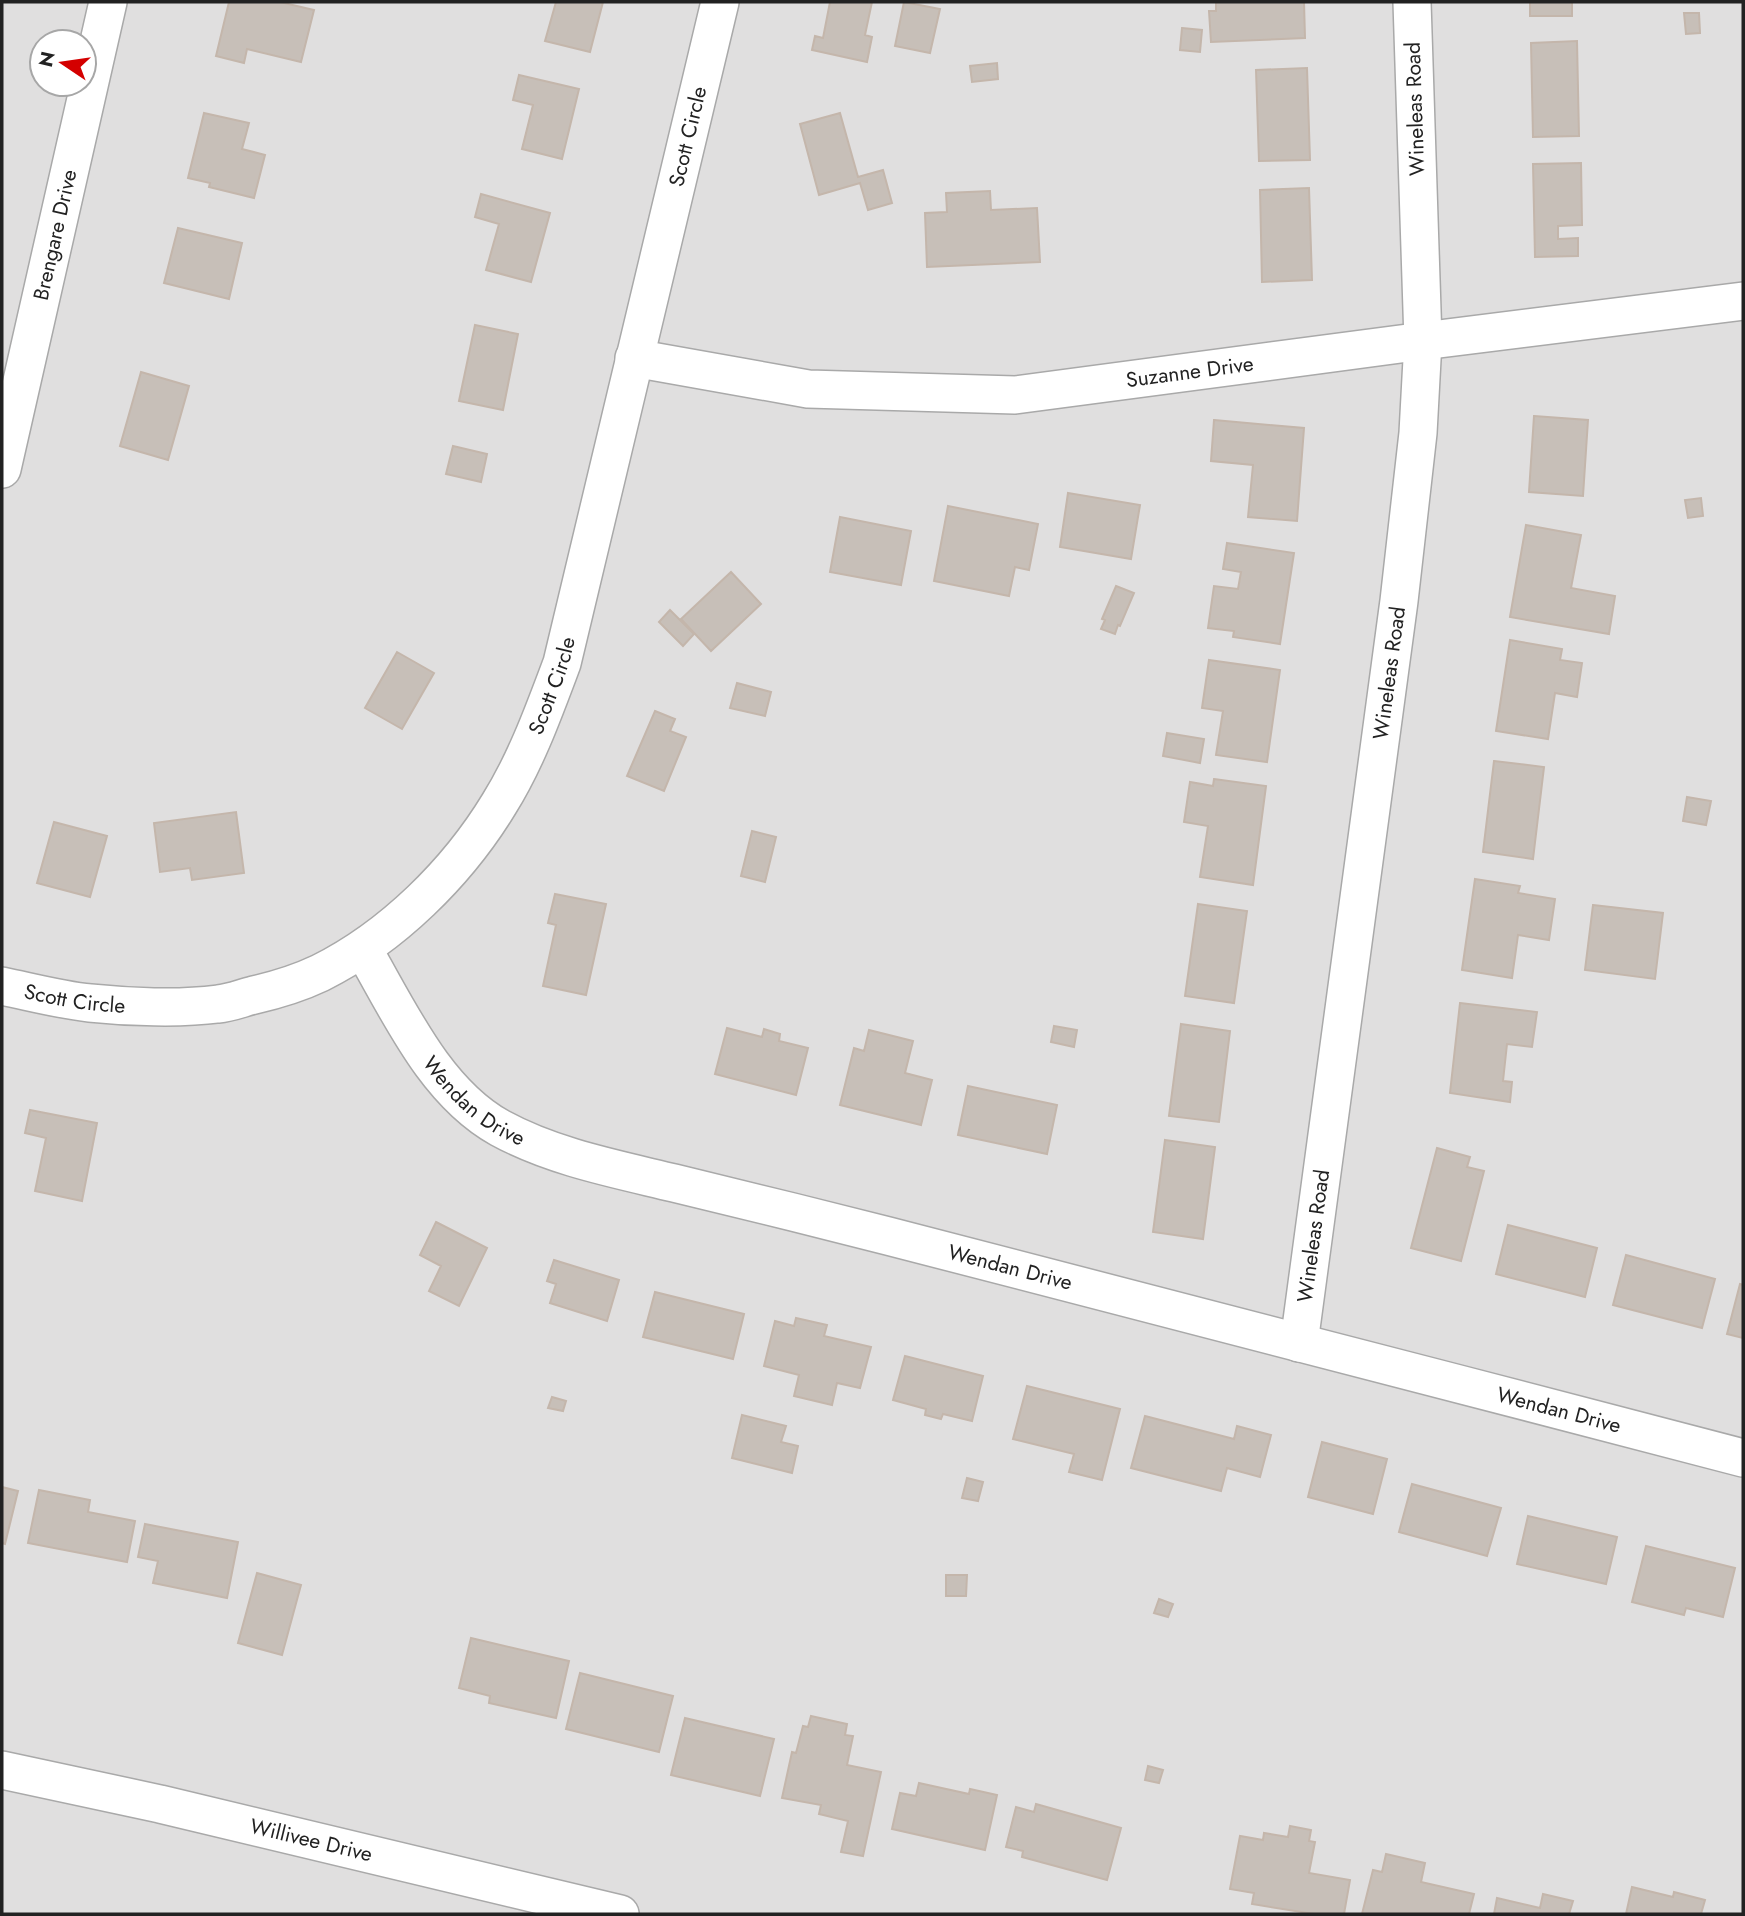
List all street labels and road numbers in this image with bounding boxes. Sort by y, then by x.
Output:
street label: Wineleas Road [1398,42,1432,176]
street label: Scott Circle [661,83,714,190]
street label: Brengare Drive [26,166,85,303]
street label: Suzanne Drive [1124,349,1255,395]
street label: Wineleas Road [1365,605,1413,741]
street label: Scott Circle [521,634,583,739]
street label: Scott Circle [21,976,126,1021]
street label: Wendan Drive [416,1050,530,1153]
street label: Wineleas Road [1290,1168,1337,1304]
street label: Wendan Drive [945,1237,1076,1298]
street label: Wendan Drive [1494,1380,1624,1441]
street label: Willivee Drive [247,1811,376,1869]

